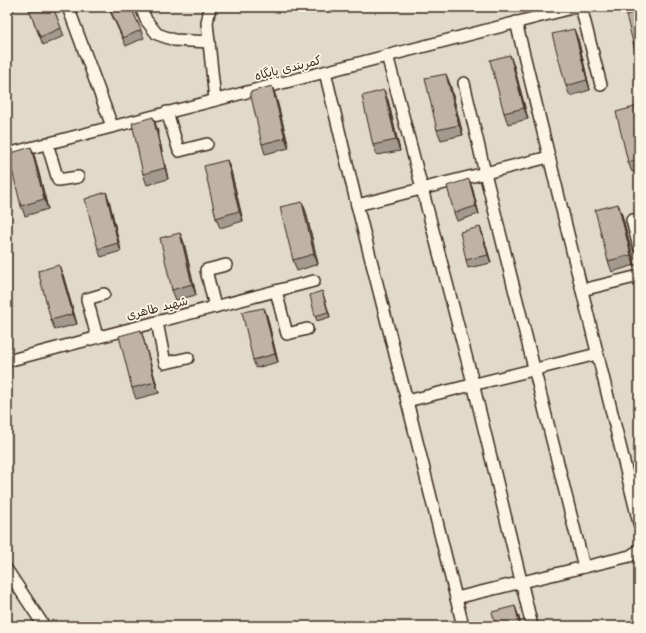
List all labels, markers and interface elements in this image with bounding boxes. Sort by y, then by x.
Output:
street label: کمربندی پایگاه [253,52,323,84]
street label: شهید طاهری [125,293,189,323]

